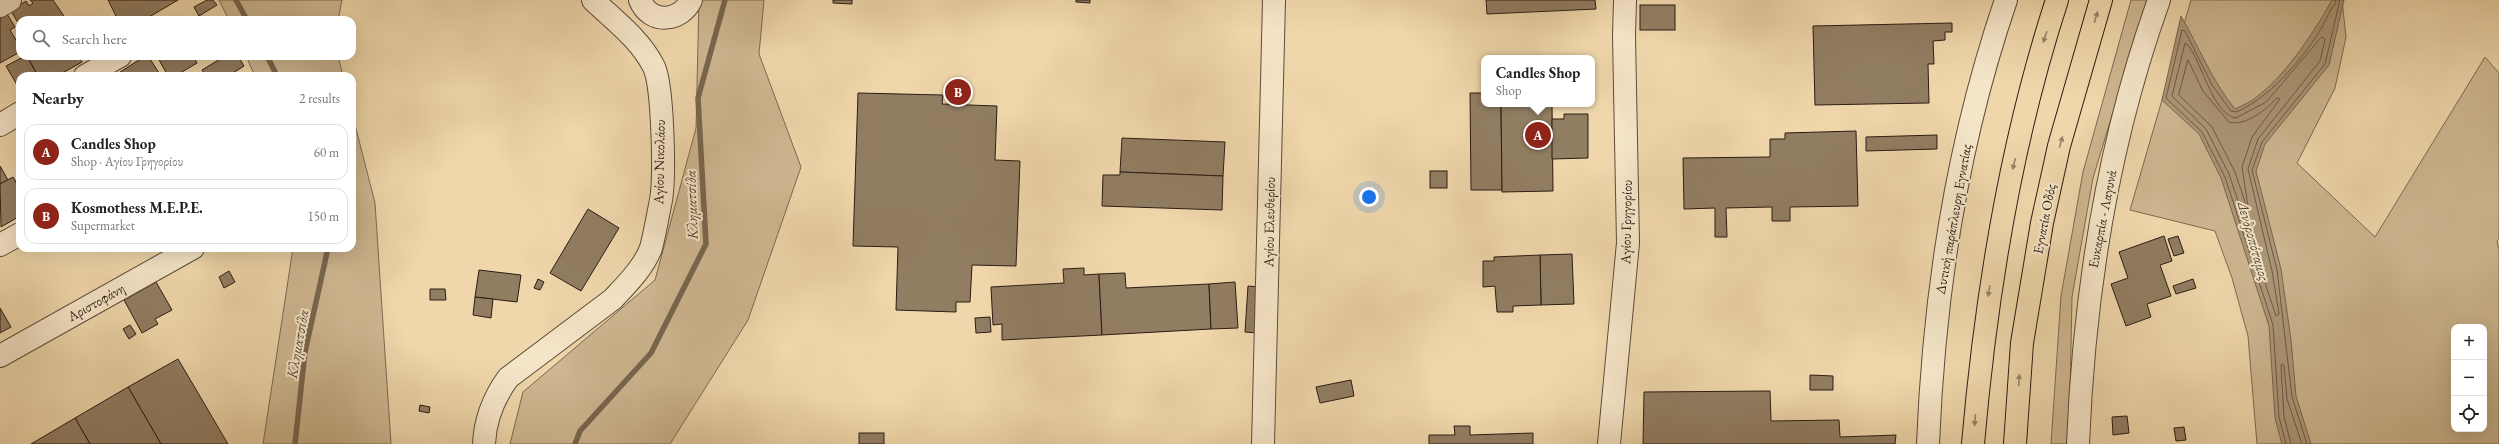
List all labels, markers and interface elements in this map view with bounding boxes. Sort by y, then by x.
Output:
one-way arrow [2094,10,2100,23]
search box [16,16,356,60]
icon: search [30,27,52,49]
text: Search here [62,29,127,48]
one-way arrow [2041,31,2047,43]
popup [1481,55,1595,107]
text: Candles Shop [1496,63,1580,82]
pin: B [945,77,971,107]
text: Shop [1496,82,1522,99]
text: Nearby [32,87,84,109]
text: 2 results [299,90,340,107]
street label: Αγίου Νικολάου [649,120,669,205]
pin: A [1525,120,1551,150]
text: Candles Shop [71,134,156,153]
one-way arrow [2058,135,2064,148]
street label: Δυτική παράπλευρη Εγνατίας [1931,142,1975,296]
text: A [41,144,51,161]
text: 60 m [314,144,339,161]
text: Shop · Αγίου Γρηγορίου [71,153,183,170]
one-way arrow [2011,157,2017,170]
street label: Ευκαρπία - Λαγυνά [2084,168,2120,269]
water label: Κληματσίδα [680,170,703,241]
street label: Αγίου Ελευθερίου [1259,177,1279,268]
street label: Αγίου Γρηγορίου [1616,180,1636,265]
street label: Εγνατία Οδός [2028,182,2060,256]
your location [1359,187,1379,207]
text: Kosmothess M.E.P.E. [71,198,203,217]
water label: Δενδροπόταμος [2232,198,2275,284]
text: B [42,208,50,225]
text: 150 m [308,208,339,225]
text: Supermarket [71,217,135,234]
street label: Αριστοφάνη [63,279,128,326]
one-way arrow [1986,285,1992,297]
water label: Κληματσίδα [281,308,313,381]
map controls [2451,324,2487,432]
button: + [2451,324,2487,360]
button: − [2451,360,2487,396]
one-way arrow [2016,374,2023,386]
button: locate [2451,396,2487,432]
one-way arrow [1971,414,1978,426]

